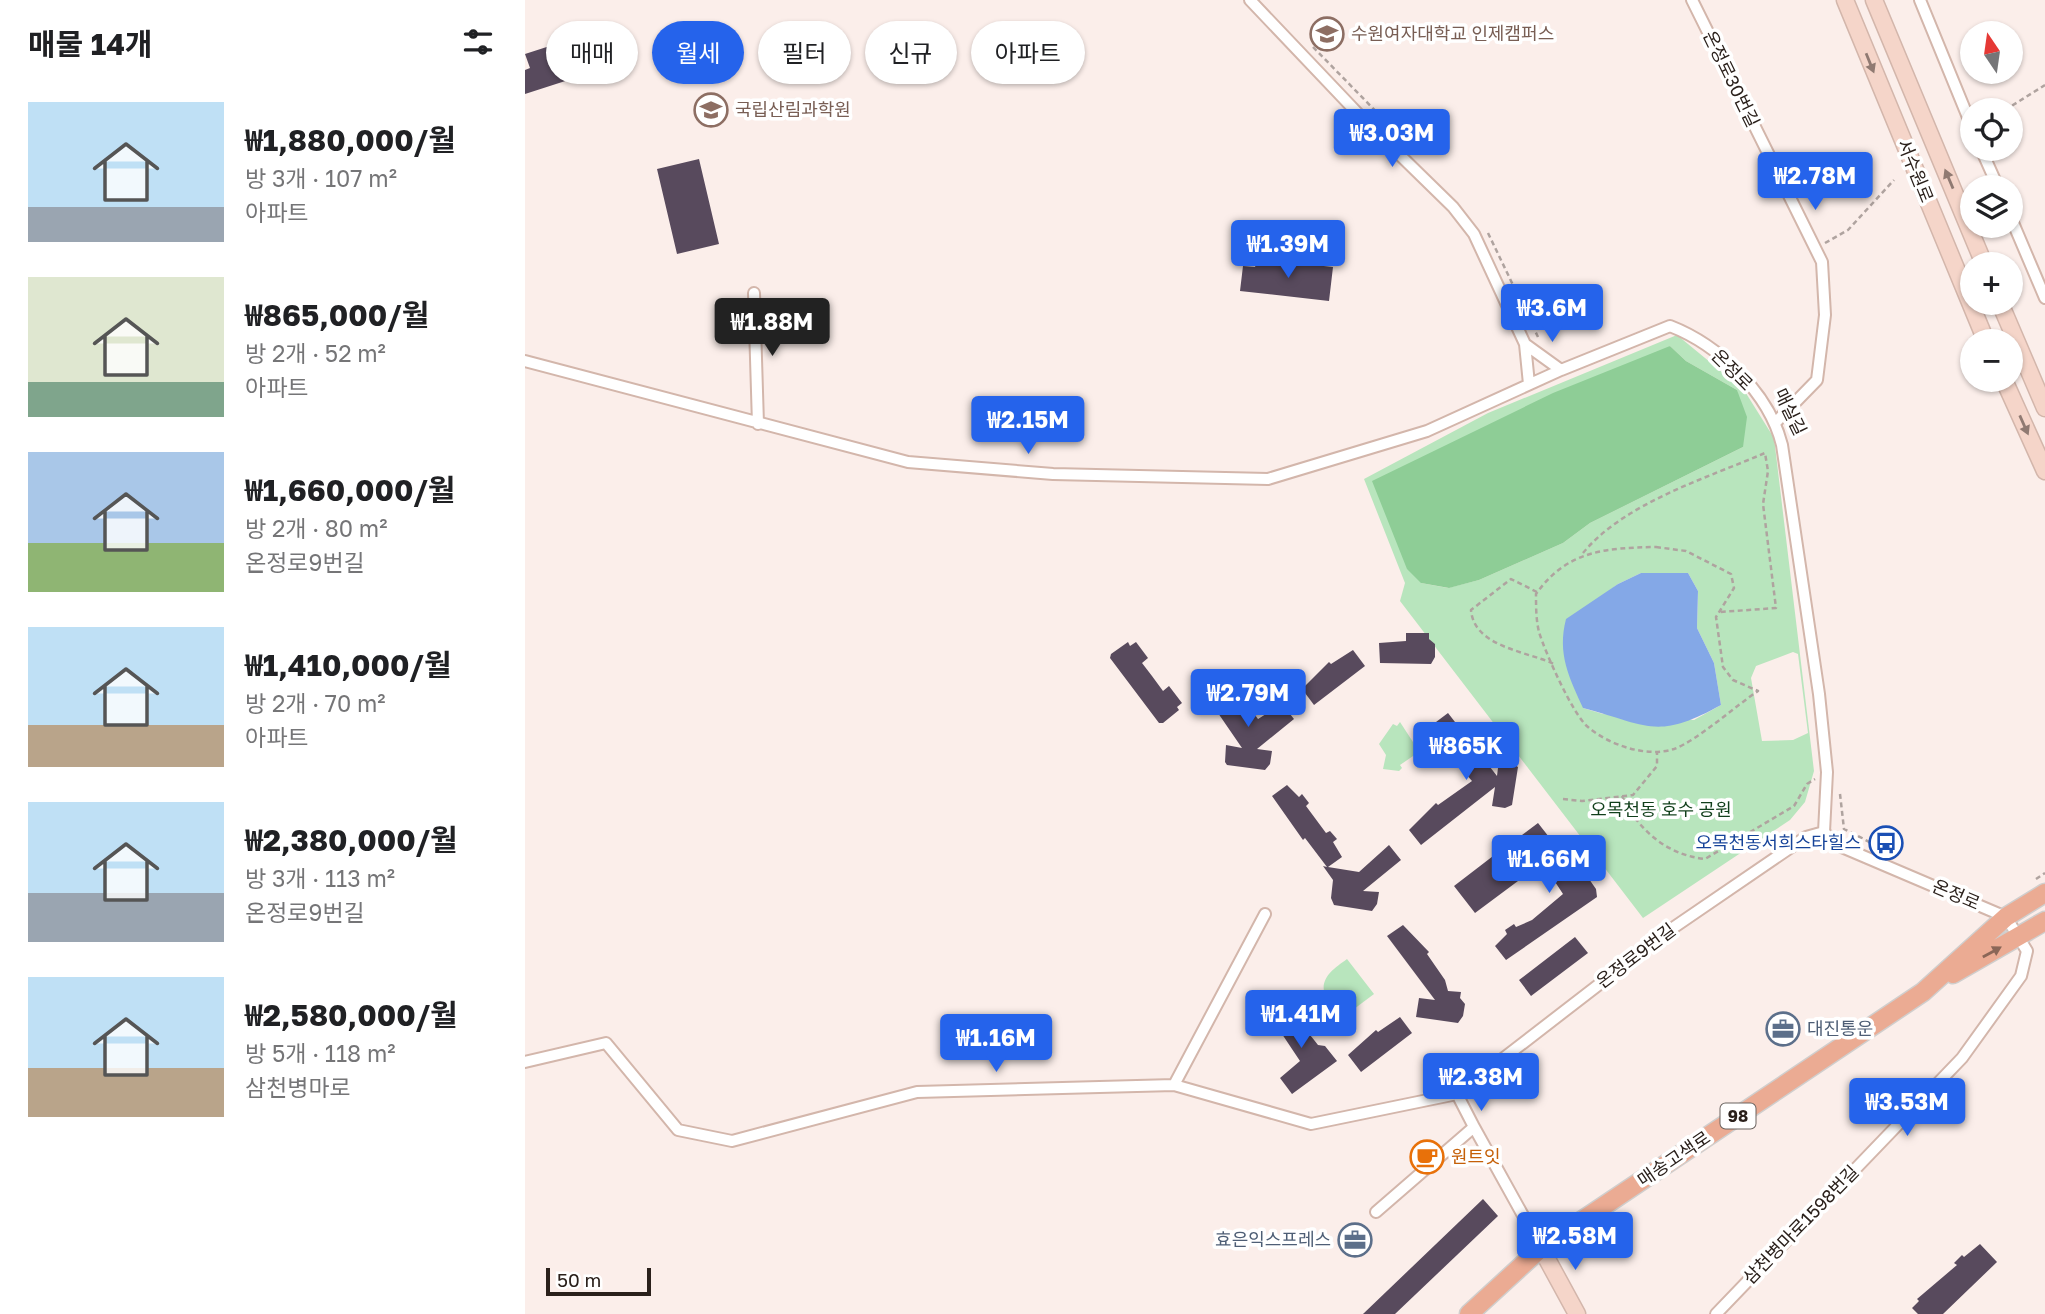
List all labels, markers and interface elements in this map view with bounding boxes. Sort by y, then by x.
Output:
school or university icon: 수원여자대학교 인제캠퍼스 [1308,15,1346,53]
chip: 매매 [546,21,638,84]
chip: 월세 [652,21,744,84]
chip: 필터 [758,21,851,84]
chip: 신규 [865,21,957,84]
chip: 아파트 [971,21,1085,84]
north arrow [1960,21,2023,84]
map controls [1960,21,2023,392]
place label: 수원여자대학교 인제캠퍼스 [1351,22,1554,44]
icon: filters [459,23,497,61]
text: 매물 14개 [28,26,153,62]
street label: 온정로30번길 [1699,27,1765,130]
one-way arrow [1865,53,1876,74]
school or university icon: 국립산림과학원 [692,91,730,129]
place label: 국립산림과학원 [735,98,851,120]
button: locate [1960,98,2023,161]
pin: ₩3.03M [1335,110,1449,169]
text: ₩3.03M [1350,118,1434,146]
text: ₩1,880,000/월 [245,122,456,158]
icon: home [84,130,168,214]
street label: 서수원로 [1893,136,1939,205]
pin: ₩2.78M [1758,152,1872,212]
text: ₩2.78M [1774,161,1856,189]
text: 방 3개 · 107 m² [245,164,397,192]
one-way arrow [1943,168,1954,189]
button: layers [1960,175,2023,238]
text: 아파트 [245,198,308,226]
pin: ₩1.39M [1231,220,1345,280]
text: ₩1.39M [1247,229,1329,257]
button: + [1960,252,2023,315]
pin: ₩3.6M [1503,284,1601,344]
text: ₩3.6M [1517,293,1587,321]
text: ₩865,000/월 [245,297,429,333]
pin: ₩1.88M [715,298,829,358]
icon: home [84,305,168,389]
text: ₩1.88M [731,307,813,335]
button: − [1960,329,2023,392]
text: 방 2개 · 52 m² [245,339,386,367]
street label: 온정로 [1707,344,1758,395]
text: 아파트 [245,373,308,401]
street label: 매실길 [1770,384,1812,439]
pin: ₩2.15M [971,396,1085,456]
text: ₩2.15M [987,405,1069,433]
one-way arrow [2019,415,2030,436]
text: ₩1,660,000/월 [245,472,455,508]
icon: home [84,480,168,564]
text: 방 2개 · 80 m² [245,514,388,542]
text: 온정로9번길 [245,548,365,576]
text: ₩1,410,000/월 [245,647,452,683]
icon: home [84,655,168,739]
pin: ₩2.79M [1191,670,1305,729]
text: ₩2.79M [1207,678,1289,706]
text: 방 2개 · 70 m² [245,689,386,717]
pin: ₩865K [1417,722,1515,782]
text: 아파트 [245,723,308,751]
text: ₩865K [1429,731,1503,759]
park label: 오목천동 호수 공원 [1590,798,1732,820]
text: ₩2,380,000/월 [245,822,458,858]
bus stop icon: 오목천동서희스타힐스 [1867,824,1905,862]
icon: home [84,830,168,914]
place label: 오목천동서희스타힐스 [1695,831,1861,853]
pin: ₩1.66M [1492,836,1606,895]
text: ₩1.66M [1508,844,1590,872]
text: 방 3개 · 113 m² [245,864,395,892]
street label: 온정로 [1929,874,1984,914]
text: 온정로9번길 [245,898,365,926]
street label: 온정로9번길 [1591,918,1679,992]
one-way arrow [1982,946,2002,958]
pin: ₩1.41M [1244,990,1358,1050]
text: ₩2,580,000/월 [245,997,458,1033]
text: ₩1.41M [1261,999,1341,1027]
icon: home [84,1005,168,1089]
office icon: 대진통운 [1764,1010,1802,1048]
pin: ₩1.16M [939,1014,1053,1074]
place label: 대진통운 [1807,1017,1873,1039]
text: ₩1.16M [956,1023,1036,1051]
text: 방 5개 · 118 m² [245,1039,396,1067]
pin: ₩2.38M [1424,1054,1538,1113]
text: ₩2.38M [1439,1062,1523,1090]
text: 삼천병마로 [245,1073,351,1101]
pin: ₩3.53M [1850,1078,1964,1138]
text: ₩3.53M [1865,1087,1949,1115]
road number: 98 [1721,1104,1755,1128]
street label: 매송고색로 [1633,1126,1714,1190]
cafe icon: 원트잇 [1408,1138,1446,1176]
place label: 원트잇 [1451,1145,1501,1167]
street label: 삼천병마로1598번길 [1738,1160,1863,1288]
pin: ₩2.58M [1518,1212,1632,1272]
office icon: 효은익스프레스 [1336,1221,1374,1259]
text: ₩2.58M [1533,1221,1617,1249]
place label: 효은익스프레스 [1215,1228,1331,1250]
scale bar [546,1265,651,1297]
text: 50 m [557,1268,601,1291]

